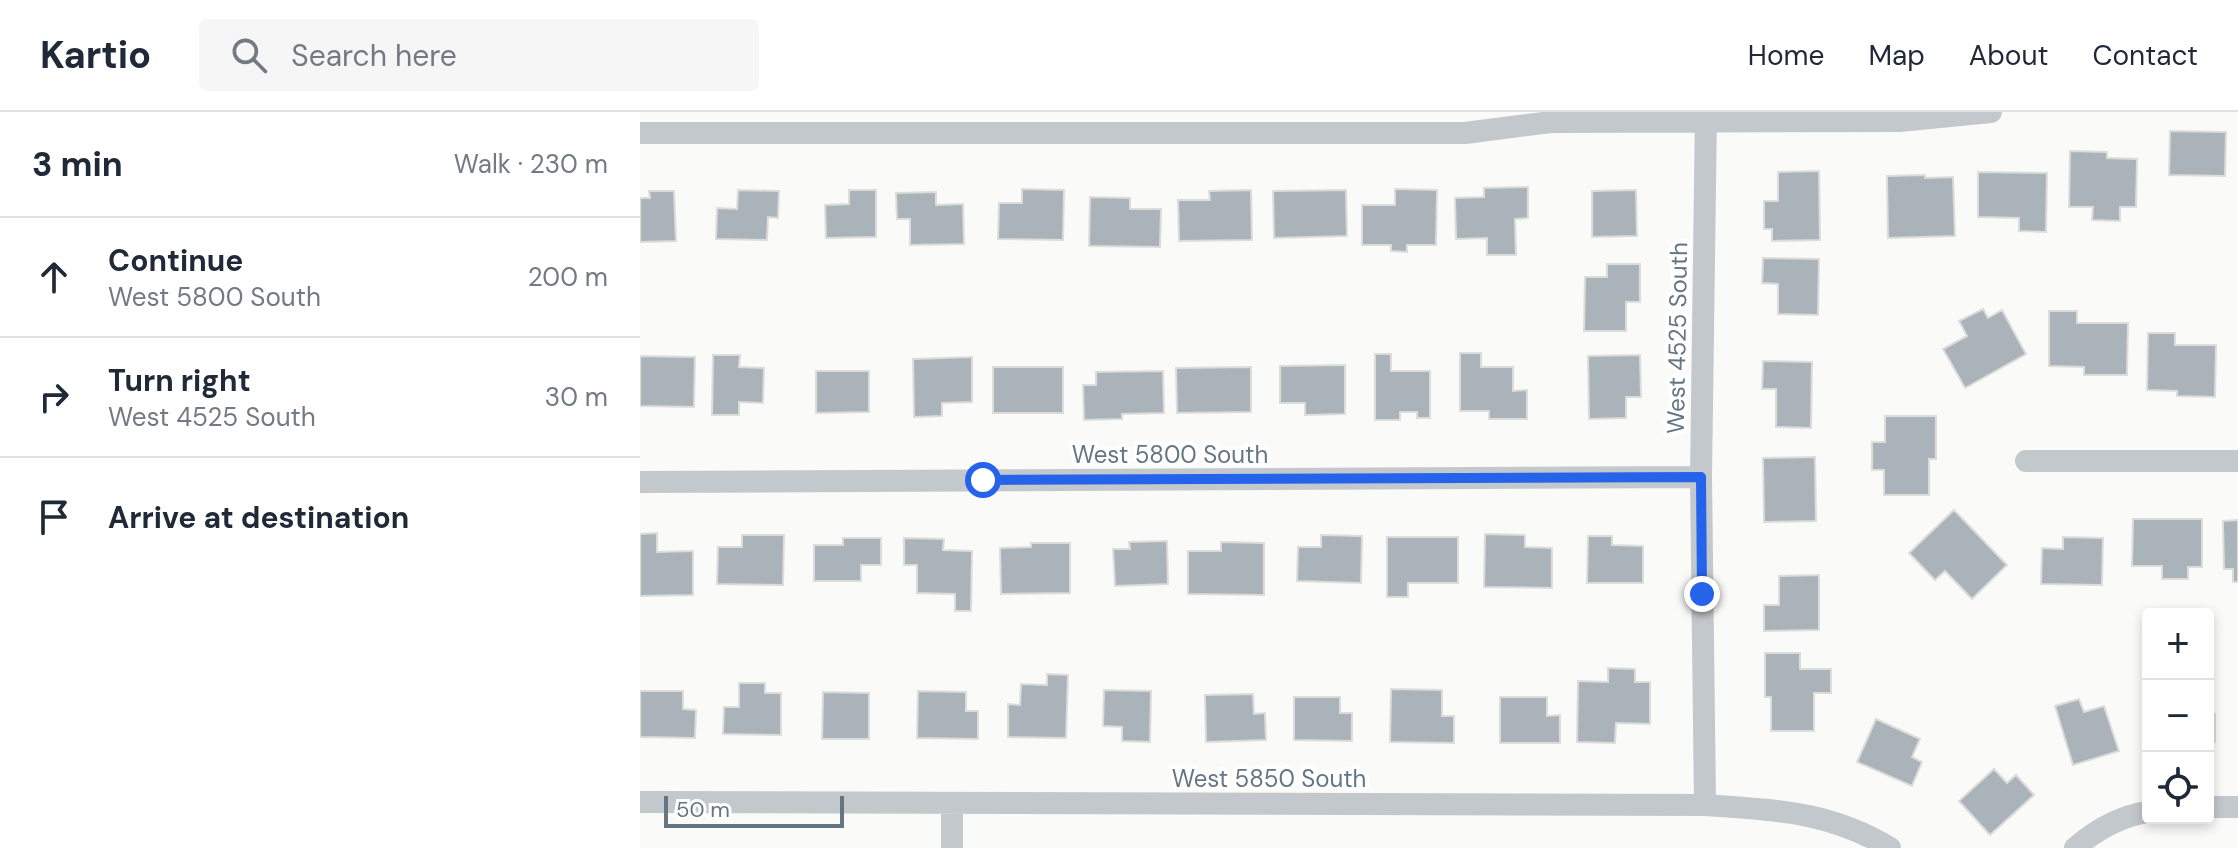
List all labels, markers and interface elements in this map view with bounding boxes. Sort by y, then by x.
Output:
search box [199,19,759,91]
text: Kartio [40,30,151,80]
icon: search [227,33,271,77]
text: Search here [291,36,457,75]
text: Home [1748,37,1824,74]
text: Map [1868,37,1925,74]
text: About [1969,37,2048,74]
text: Contact [2092,37,2198,74]
text: 3 min [32,142,123,187]
text: Walk · 230 m [454,147,608,181]
text: Continue [108,241,243,280]
street label: West 4525 South [1660,242,1694,434]
icon: ahead [32,255,76,299]
text: 200 m [528,260,608,294]
text: West 5800 South [108,280,321,314]
text: Turn right [108,361,251,400]
icon: right [32,375,76,419]
text: 30 m [545,380,608,414]
text: West 4525 South [108,400,316,434]
street label: West 5800 South [1072,439,1268,470]
route start [965,462,1001,498]
icon: arrive [32,495,76,539]
text: Arrive at destination [108,498,409,537]
route end [1684,576,1720,612]
map controls [2142,608,2214,824]
button: + [2142,608,2214,680]
button: − [2142,680,2214,752]
button: locate [2142,752,2214,824]
street label: West 5850 South [1172,763,1366,794]
scale bar [664,792,844,828]
text: 50 m [676,795,730,824]

